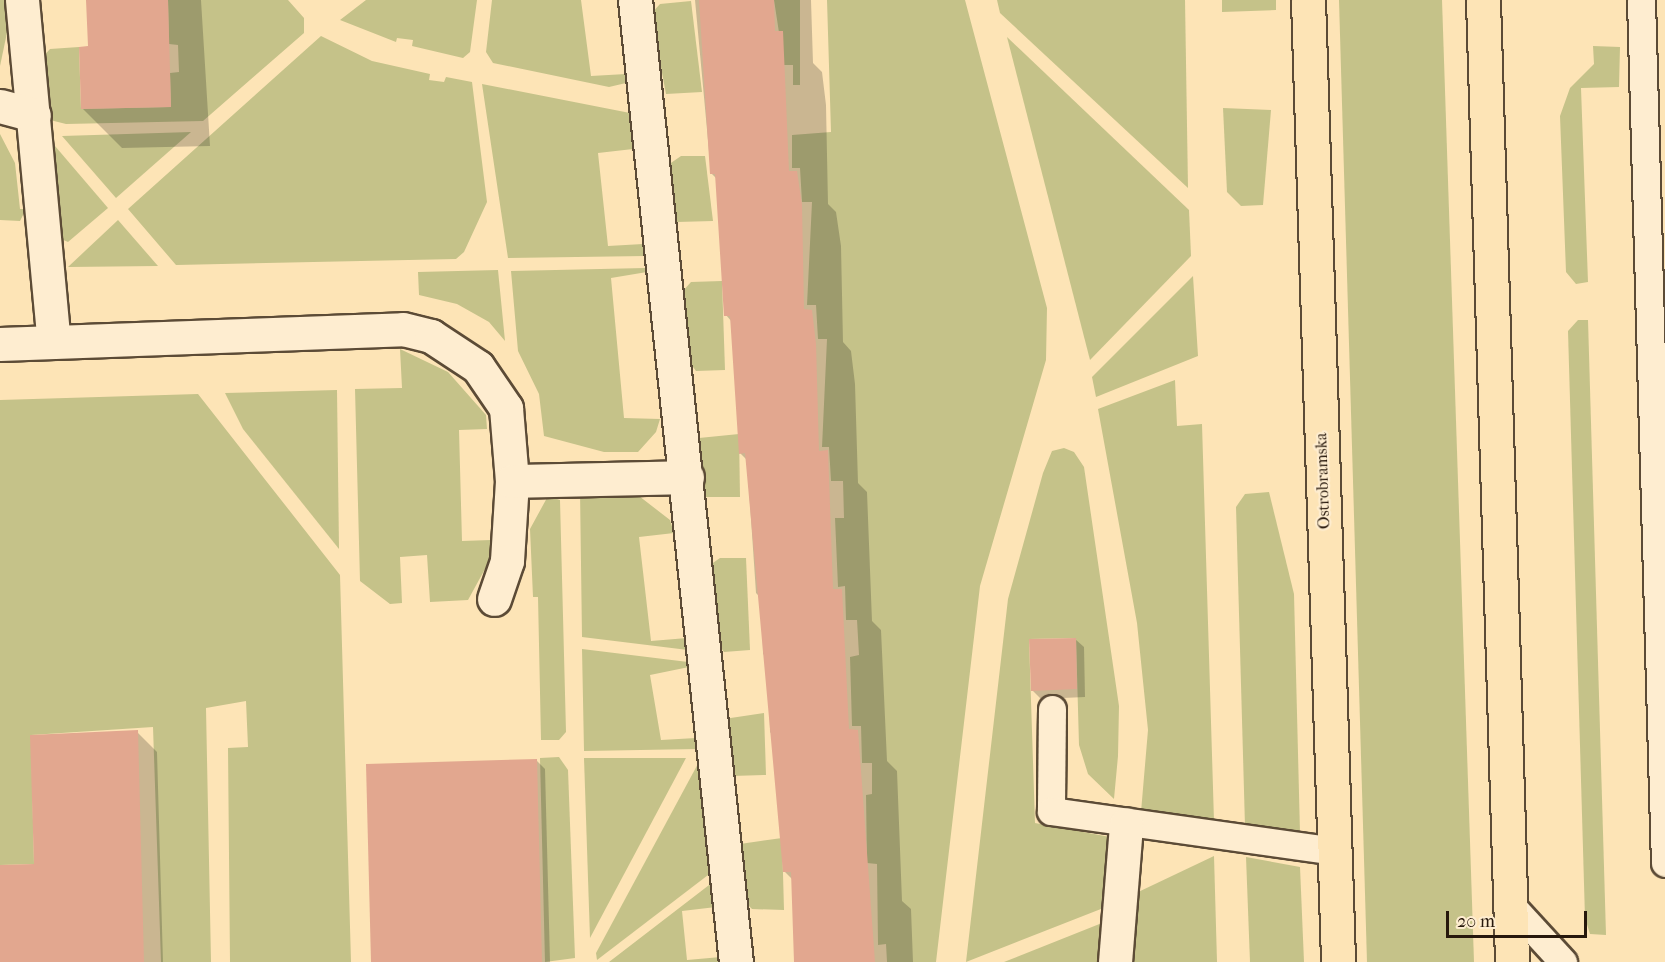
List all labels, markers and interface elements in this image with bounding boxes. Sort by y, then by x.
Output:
street label: Ostrobramska [1312,433,1334,529]
scale bar [1449,899,1590,937]
text: 20 m [1457,911,1495,932]

